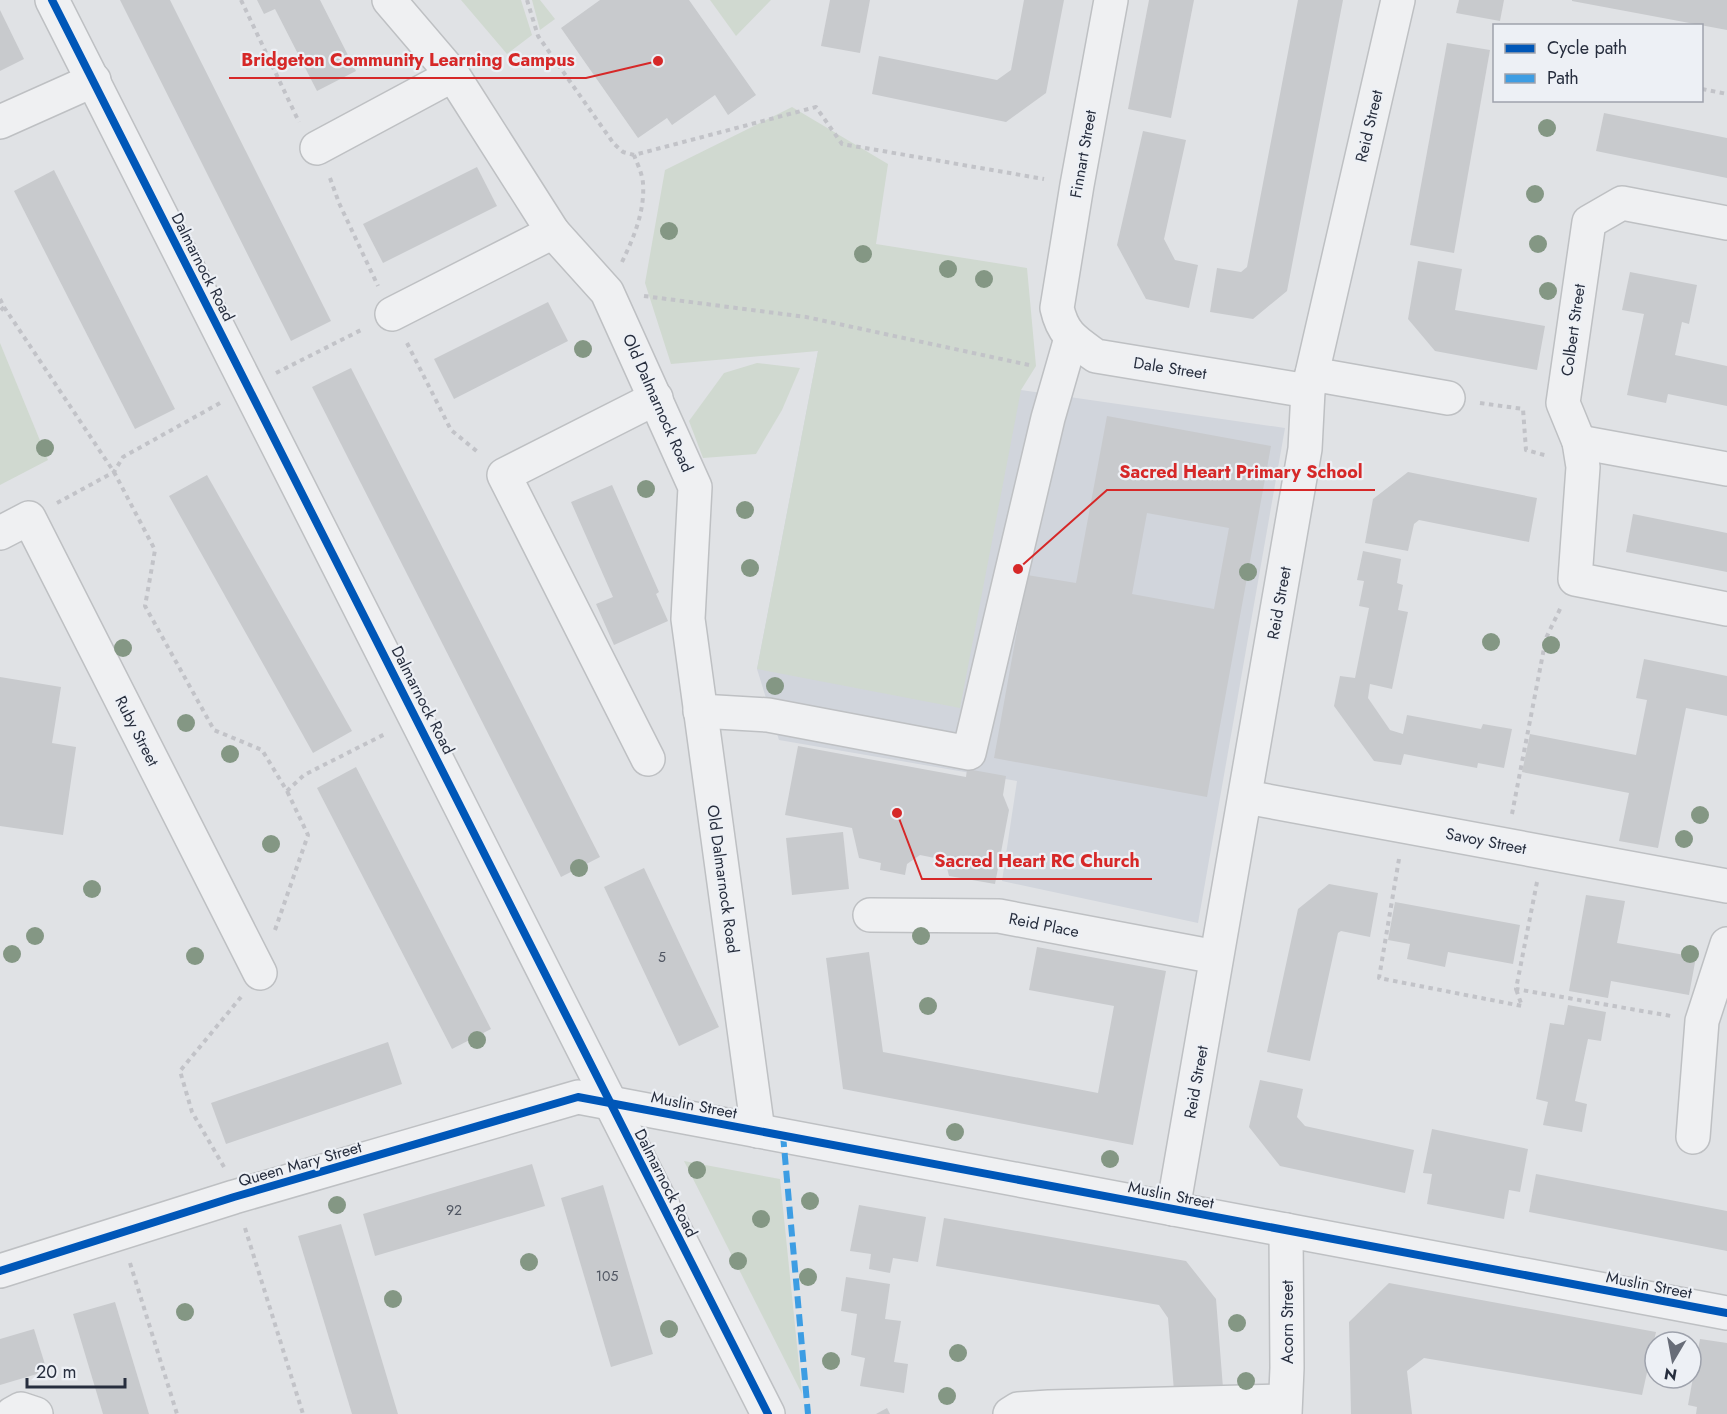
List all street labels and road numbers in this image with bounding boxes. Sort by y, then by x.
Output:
street label: Reid Street [1350,87,1389,164]
street label: Finnart Street [1064,108,1102,200]
street label: Dalmarnock Road [166,209,240,325]
street label: Colbert Street [1555,282,1591,378]
street label: Old Dalmarnock Road [617,330,699,476]
street label: Dale Street [1132,351,1208,385]
street label: Reid Street [1261,565,1297,641]
street label: Dalmarnock Road [386,642,460,758]
street label: Ruby Street [109,692,165,770]
street label: Old Dalmarnock Road [701,803,745,955]
street label: Savoy Street [1444,822,1528,860]
street label: Reid Place [1007,907,1081,943]
street label: Reid Street [1178,1044,1214,1120]
street label: Muslin Street [649,1085,739,1125]
street label: Dalmarnock Road [629,1125,703,1241]
street label: Queen Mary Street [236,1135,365,1193]
street label: Muslin Street [1126,1175,1216,1215]
street label: Muslin Street [1604,1265,1694,1305]
street label: Acorn Street [1276,1280,1299,1364]

